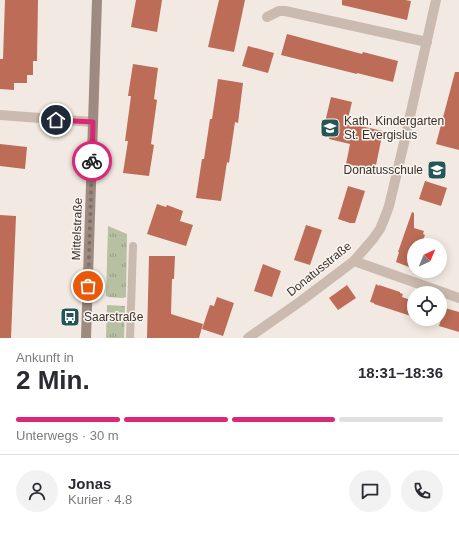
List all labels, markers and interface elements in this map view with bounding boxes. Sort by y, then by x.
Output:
pin [39,103,73,137]
icon: home [45,109,67,131]
place label: Kath. Kindergarten St. Evergislus [344,114,444,142]
school or university icon: Kath. Kindergarten St. Evergislus [319,117,341,139]
courier [72,141,112,181]
icon: bike [81,150,103,172]
school or university icon: Donatusschule [426,159,448,181]
place label: Donatusschule [344,163,423,177]
street label: Mittelstraße [69,197,85,261]
north arrow [407,238,447,278]
map controls [407,238,447,326]
street label: Donatusstraße [284,239,354,299]
pin [71,269,105,303]
icon: bag [77,275,99,297]
button: locate [407,286,447,326]
bus stop icon: Saarstraße [59,306,81,328]
place label: Saarstraße [84,310,144,324]
text: Ankunft in [16,350,74,365]
text: 18:31–18:36 [358,364,443,381]
text: 2 Min. [16,365,90,395]
text: Unterwegs · 30 m [16,428,119,443]
button: person [16,470,58,512]
button: chat [349,470,391,512]
button: phone [401,470,443,512]
text: Jonas [68,475,111,492]
text: Kurier · 4.8 [68,492,132,507]

